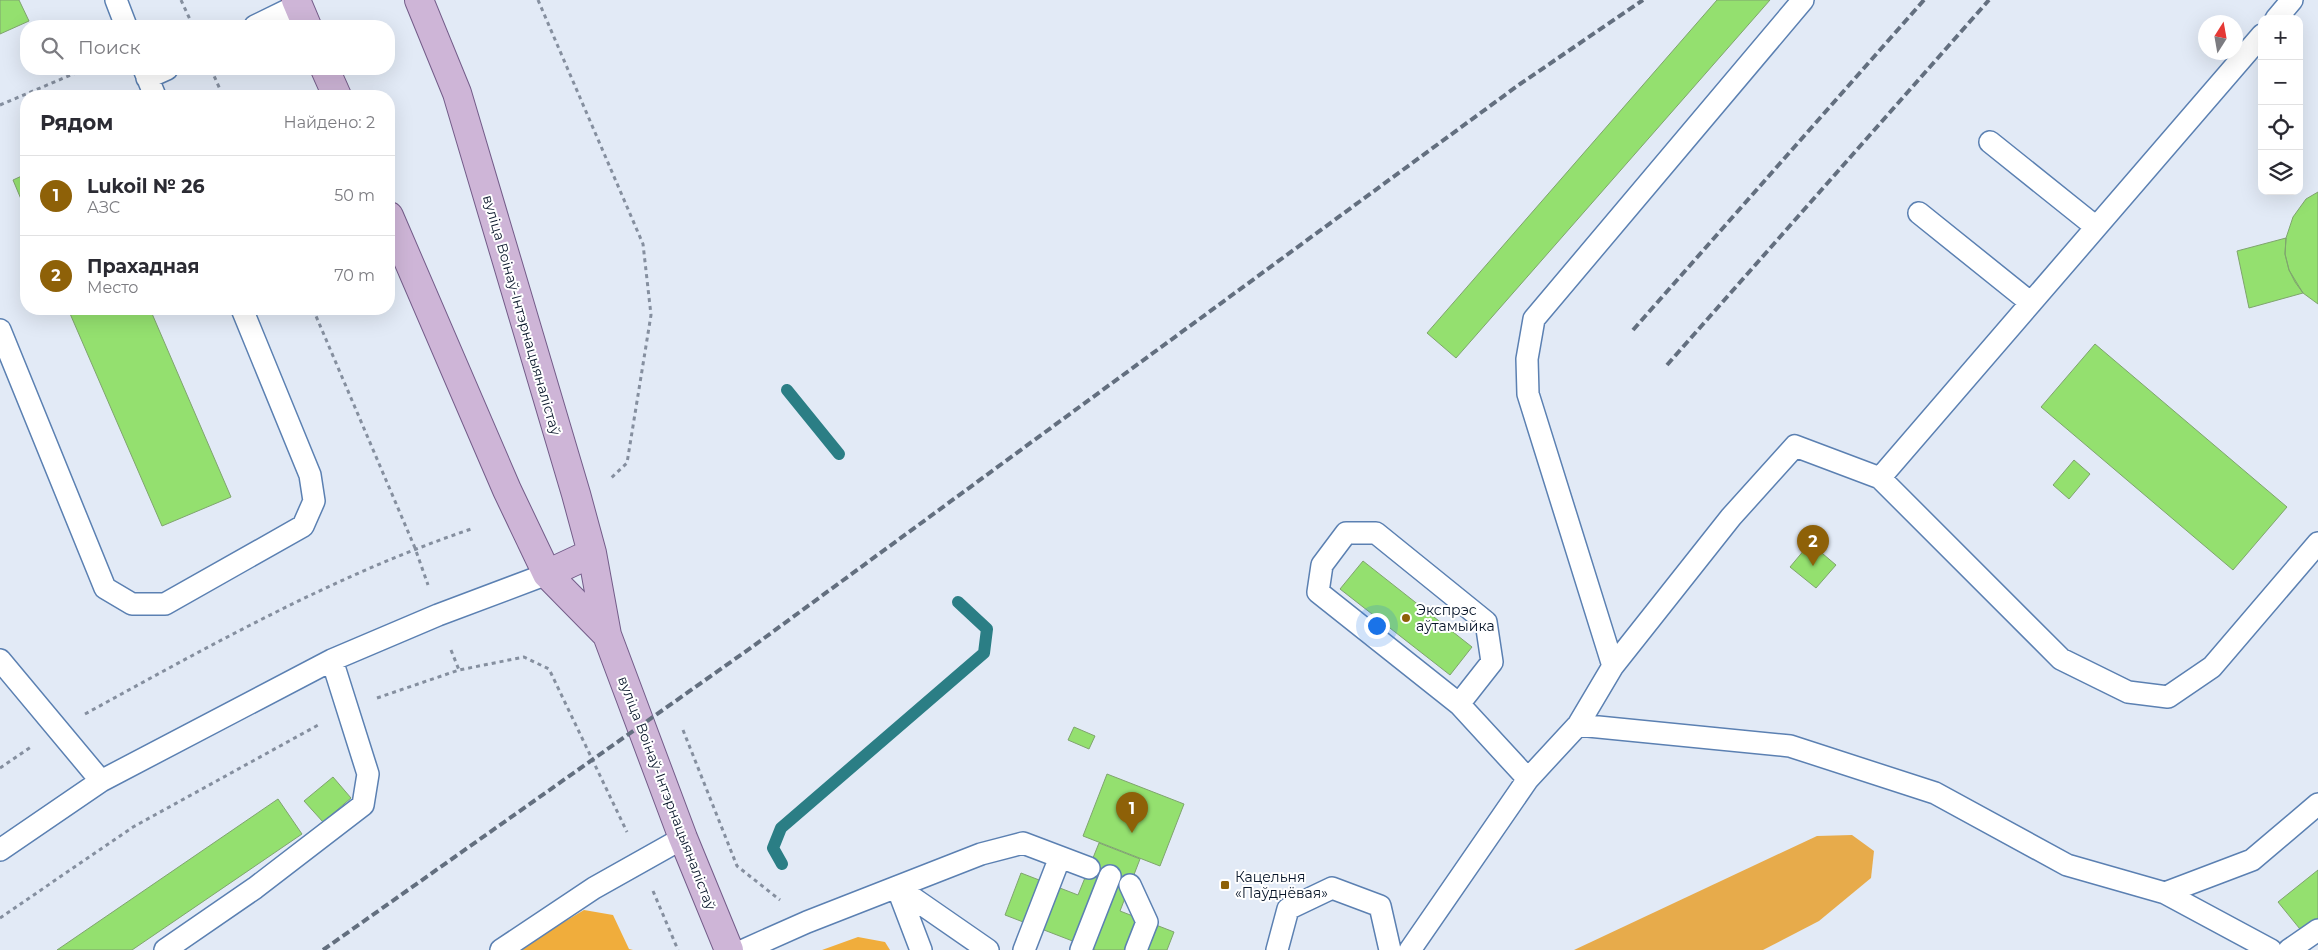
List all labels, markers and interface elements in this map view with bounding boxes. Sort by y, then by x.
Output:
north arrow [2198,15,2243,60]
map controls [2258,15,2303,195]
button: + [2258,15,2303,60]
search box [20,20,395,75]
icon: search [38,34,66,62]
text: Поиск [78,36,141,59]
button: − [2258,60,2303,105]
button: locate [2258,105,2303,150]
text: Рядом [40,110,113,135]
text: Найдено: 2 [284,113,375,132]
button: layers [2258,150,2303,195]
text: Lukoil № 26 [87,175,205,198]
text: 1 [53,186,59,205]
text: 50 m [334,186,375,205]
street label: вуліца Воінаў-Інтэрнацыяналістаў [479,193,565,437]
text: АЗС [87,198,120,217]
text: Прахадная [87,255,199,278]
text: 2 [51,266,61,285]
text: 70 m [334,266,375,285]
text: Место [87,278,139,297]
pin: 2 [1797,525,1829,566]
place label: Экспрэс аўтамыйка [1416,601,1495,635]
marker: Экспрэс аўтамыйка [1400,612,1412,624]
your location [1364,613,1390,639]
street label: вуліца Воінаў-Інтэрнацыяналістаў [614,673,720,913]
pin: 1 [1116,792,1148,833]
place label: Кацельня «Паўднёвая» [1235,868,1328,902]
marker: Кацельня «Паўднёвая» [1219,879,1231,891]

